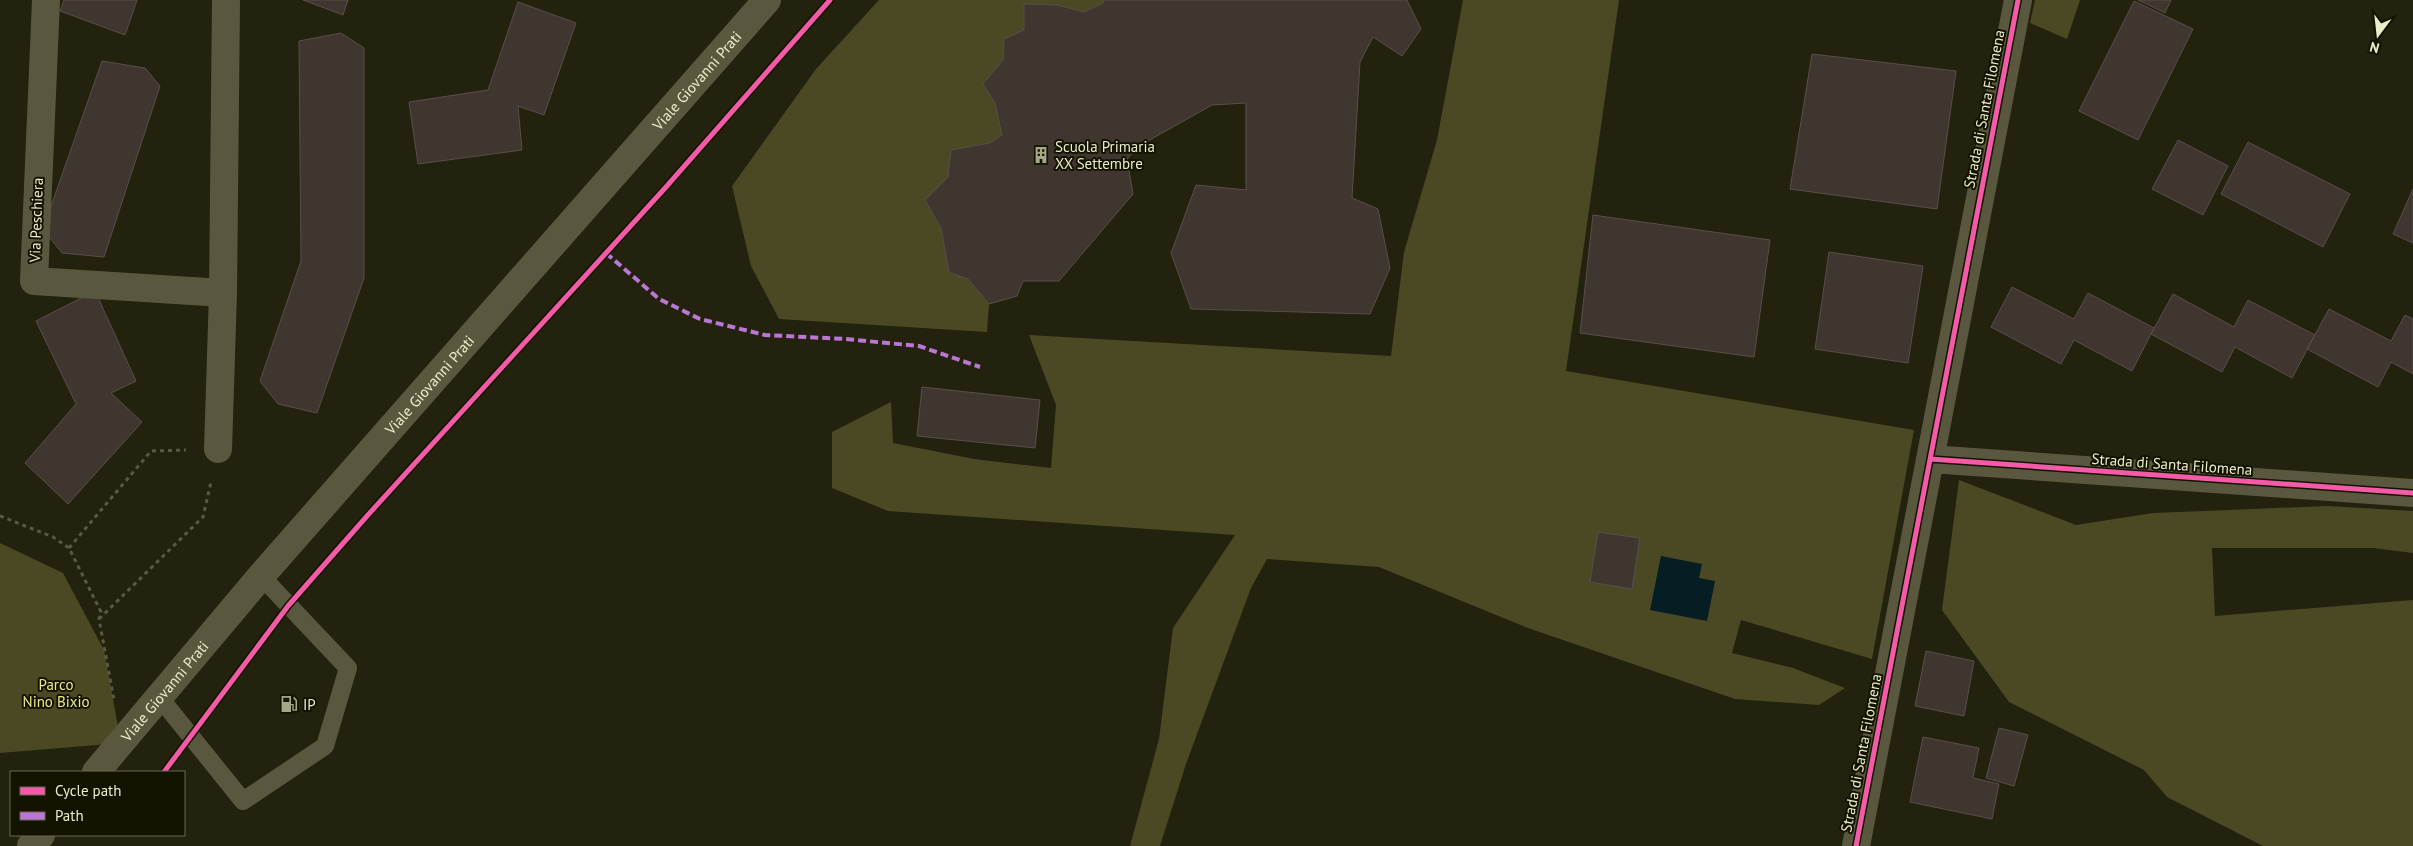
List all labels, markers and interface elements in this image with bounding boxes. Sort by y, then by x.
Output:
north arrow [2353,10,2403,60]
street label: Viale Giovanni Prati [647,27,745,135]
street label: Strada di Santa Filomena [1959,28,2009,190]
text: N [2368,38,2381,57]
place label: Scuola Primaria XX Settembre [1055,137,1155,173]
building icon: Scuola Primaria XX Settembre [1031,145,1051,165]
street label: Via Peschiera [25,177,47,264]
street label: Viale Giovanni Prati [380,331,478,439]
street label: Strada di Santa Filomena [2091,449,2253,479]
street label: Viale Giovanni Prati [116,637,212,746]
street label: Strada di Santa Filomena [1836,672,1886,834]
park label: Parco Nino Bixio [23,675,89,711]
fuel station icon: IP [279,694,299,714]
place label: IP [303,695,316,714]
legend [10,771,185,836]
text: Cycle path [55,781,121,800]
text: Path [55,806,84,825]

